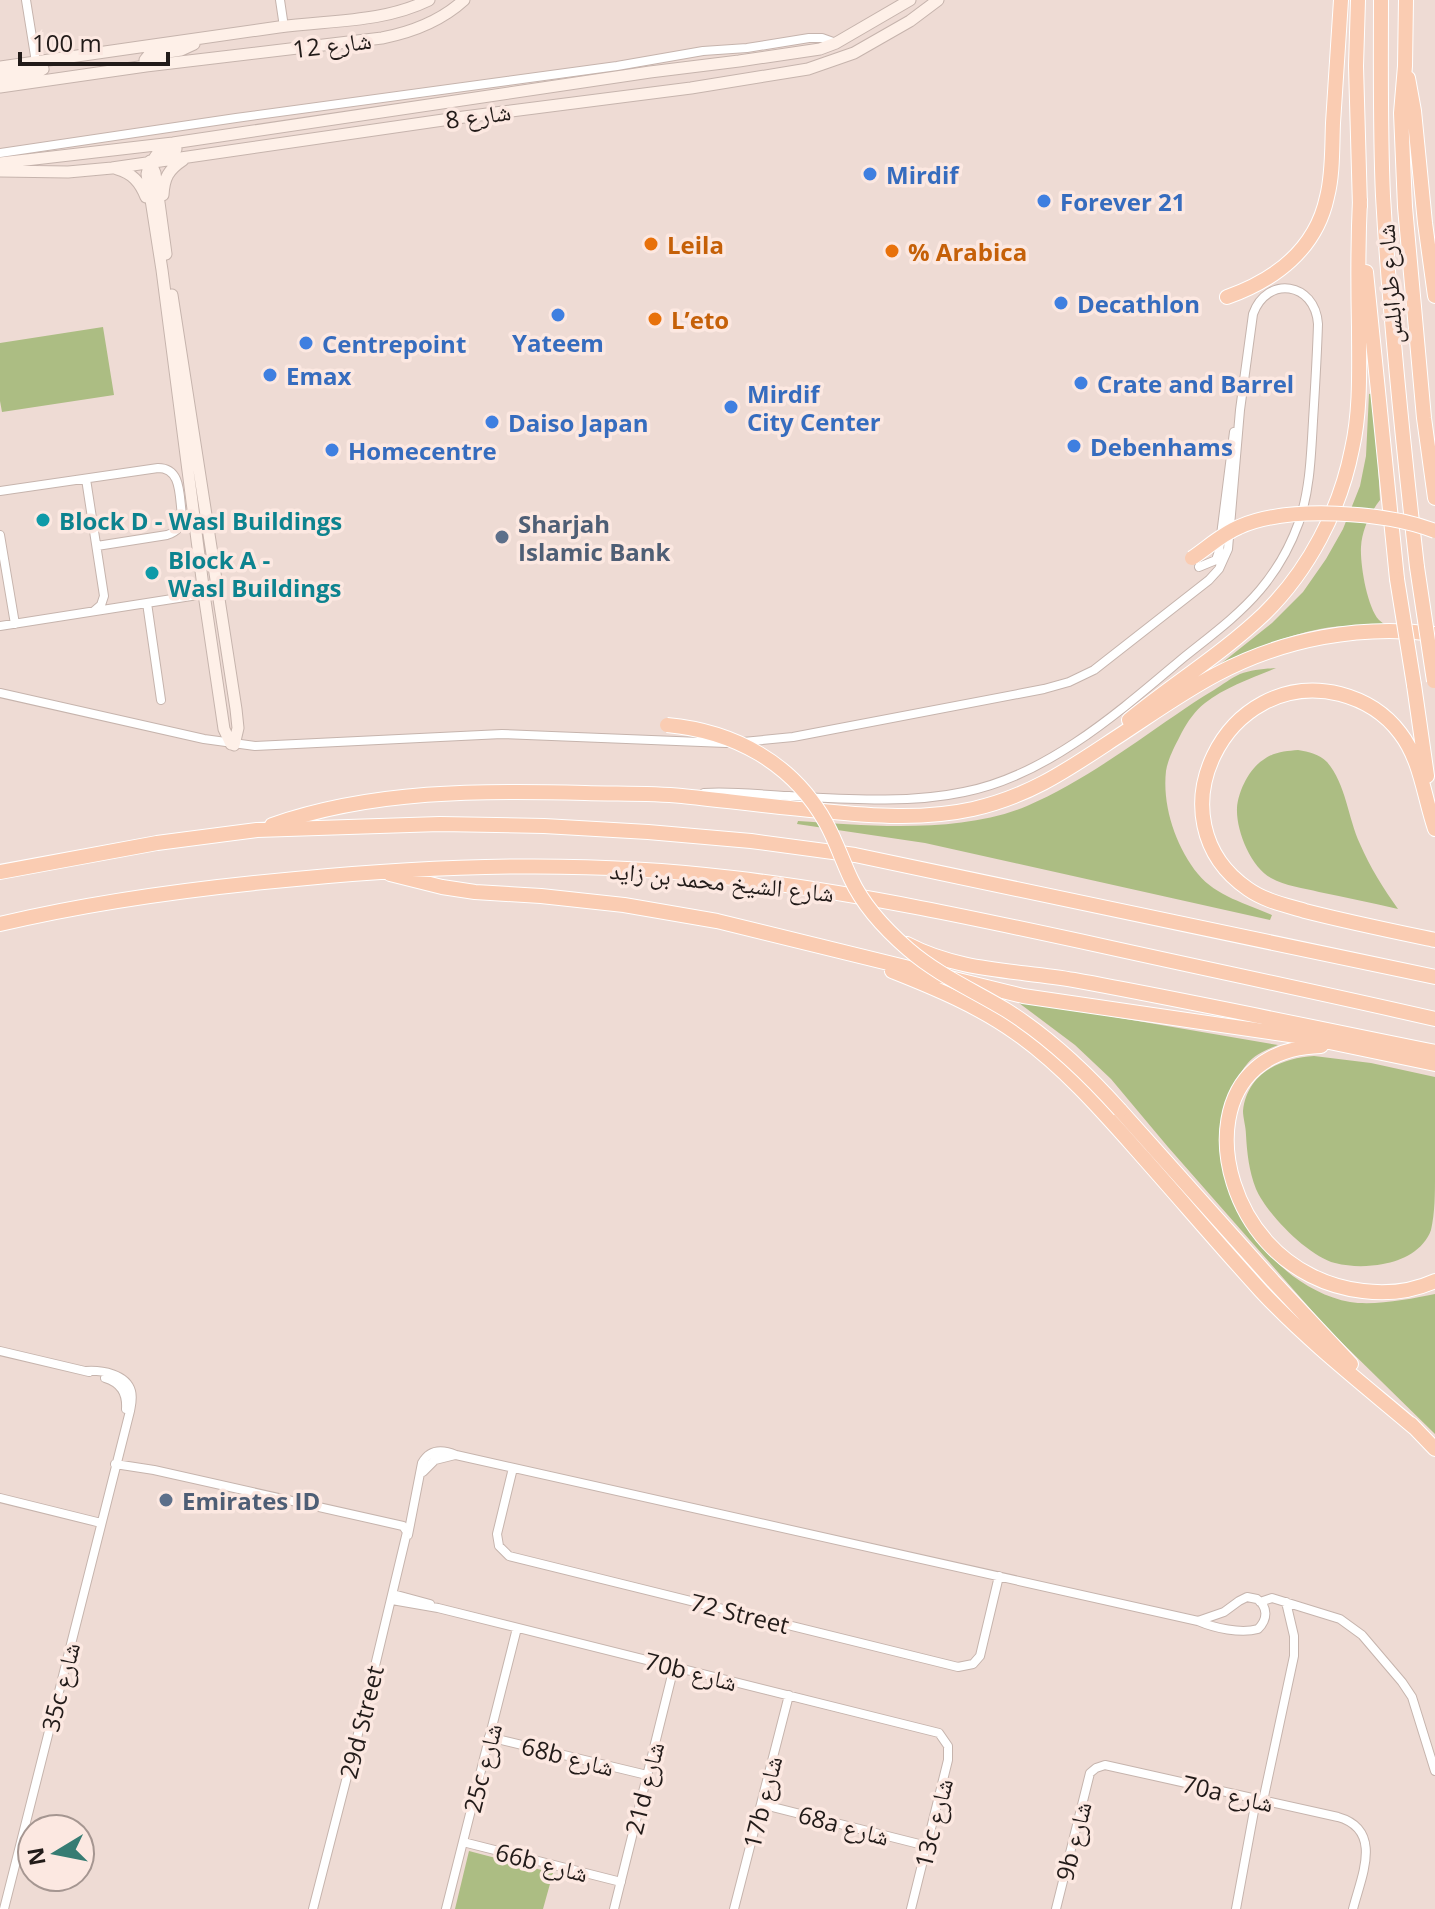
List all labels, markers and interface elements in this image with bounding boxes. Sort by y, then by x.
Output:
scale bar [20,16,168,66]
street label: شارع 12 [291,23,373,65]
text: 100 m [32,26,102,59]
street label: شارع 8 [443,94,513,136]
place label: Mirdif [886,158,960,191]
marker: Mirdif [861,165,879,183]
place label: Forever 21 [1060,185,1186,218]
marker: Forever 21 [1035,192,1053,210]
street label: شارع طرابلس [1368,223,1410,345]
place label: Leila [667,228,724,261]
marker: Leila [642,235,660,253]
place label: % Arabica [908,235,1027,268]
marker: % Arabica [883,242,901,260]
place label: Decathlon [1077,287,1200,320]
marker: Decathlon [1052,294,1070,312]
place label: L’eto [671,303,729,336]
marker: Yateem [549,306,567,324]
marker: L’eto [646,310,664,328]
place label: Yateem [512,326,604,359]
place label: Centrepoint [322,327,466,360]
marker: Centrepoint [297,334,315,352]
place label: Emax [286,359,352,392]
marker: Emax [261,366,279,384]
place label: Crate and Barrel [1097,367,1294,400]
marker: Crate and Barrel [1072,374,1090,392]
place label: Mirdif City Center [747,377,881,438]
marker: Mirdif City Center [722,398,740,416]
place label: Daiso Japan [508,406,649,439]
marker: Daiso Japan [483,413,501,431]
place label: Debenhams [1090,430,1233,463]
place label: Homecentre [348,434,497,467]
marker: Debenhams [1065,437,1083,455]
marker: Homecentre [323,441,341,459]
place label: Block D - Wasl Buildings [59,504,342,537]
place label: Sharjah Islamic Bank [518,507,671,568]
marker: Block D - Wasl Buildings [34,511,52,529]
marker: Sharjah Islamic Bank [493,528,511,546]
place label: Block A - Wasl Buildings [168,543,342,604]
marker: Block A - Wasl Buildings [143,564,161,582]
street label: شارع الشيخ محمد بن زايد [608,853,836,909]
place label: Emirates ID [182,1484,320,1517]
marker: Emirates ID [157,1491,175,1509]
street label: 72 Street [687,1585,793,1641]
street label: 35c شارع [33,1639,87,1735]
street label: 70b شارع [641,1644,741,1698]
street label: 29d Street [331,1662,391,1782]
street label: 25c شارع [455,1720,509,1816]
street label: 68b شارع [518,1729,618,1783]
street label: 21d شارع [617,1738,671,1838]
street label: 17b شارع [735,1752,789,1852]
street label: 70a شارع [1179,1767,1277,1819]
street label: 13c شارع [906,1775,960,1871]
street label: 68a شارع [795,1797,893,1853]
street label: 9b شارع [1047,1798,1099,1884]
north arrow [16,1813,96,1893]
street label: 66b شارع [492,1835,592,1889]
text: N [19,1845,52,1868]

